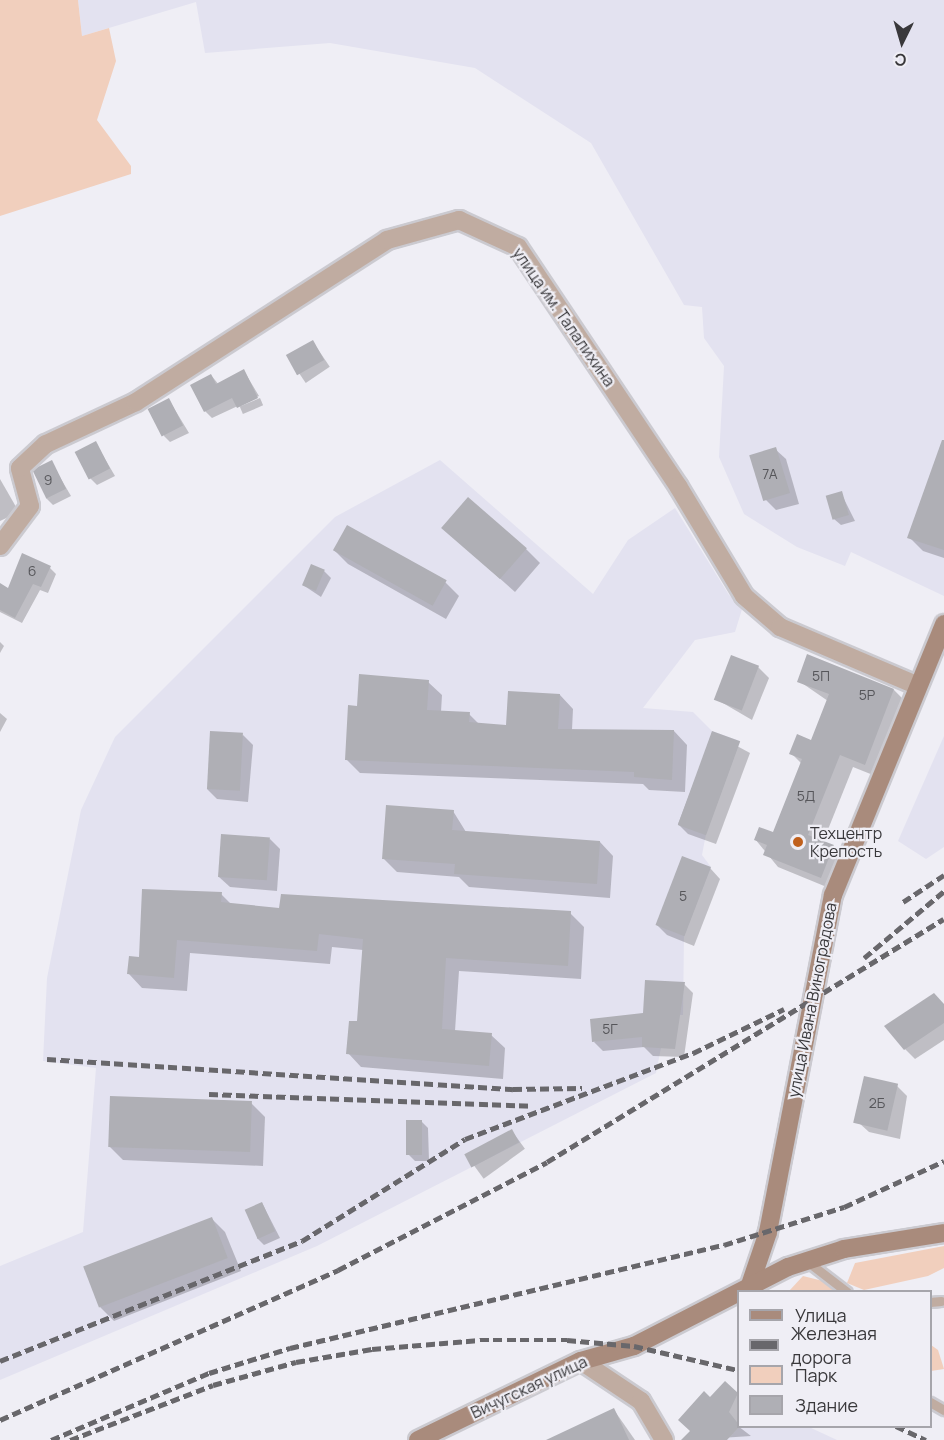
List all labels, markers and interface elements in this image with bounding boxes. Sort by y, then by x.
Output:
north arrow [872,12,932,72]
text: С [894,48,907,71]
street label: улица им. Талалихина [509,244,619,390]
house number: 7А [762,466,778,482]
house number: 9 [44,472,52,488]
house number: 6 [28,563,36,579]
house number: 5П [812,668,830,684]
house number: 5Р [859,687,875,703]
house number: 5Д [797,788,815,804]
place label: Техцентр Крепость [810,823,882,861]
marker: Техцентр Крепость [791,835,805,849]
house number: 5 [679,888,687,904]
street label: улица Ивана Виноградова [784,901,840,1099]
house number: 5Г [602,1021,618,1037]
house number: 2Б [869,1095,885,1111]
legend [737,1290,932,1428]
text: Улица [795,1303,847,1327]
text: Железная дорога [791,1321,877,1369]
street label: Вичугская улица [468,1352,590,1422]
text: Парк [795,1363,837,1387]
text: Здание [795,1393,858,1417]

